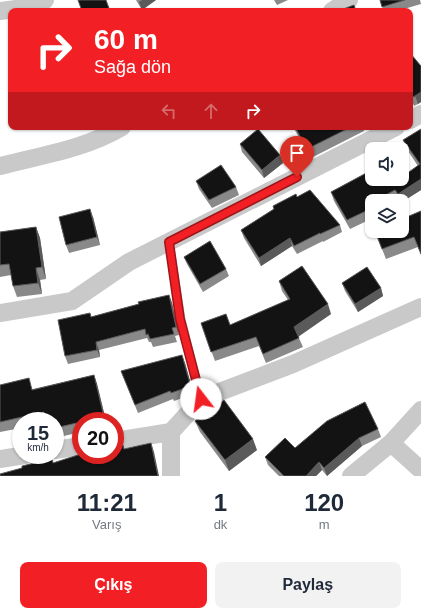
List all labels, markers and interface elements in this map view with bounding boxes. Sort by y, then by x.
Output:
icon: right [28,24,80,76]
text: 60 m [94,24,158,55]
text: Sağa dön [94,57,171,77]
icon: left [158,100,180,122]
icon: ahead [200,100,222,122]
icon: right [242,100,264,122]
pin [280,136,314,177]
icon: arrive [286,142,308,164]
map controls [365,142,409,238]
button: sound [365,142,409,186]
button: layers [365,194,409,238]
position arrow [180,378,222,420]
speed limit sign: 20 [72,412,124,464]
text: 15 [27,422,49,444]
text: km/h [27,442,49,453]
text: 11:21 [77,489,137,516]
text: 1 [214,489,227,516]
text: 120 [304,489,344,516]
text: Varış [92,517,122,532]
text: dk [214,517,227,532]
text: m [319,517,330,532]
button: Çıkış [20,562,207,608]
button: Paylaş [215,562,401,608]

